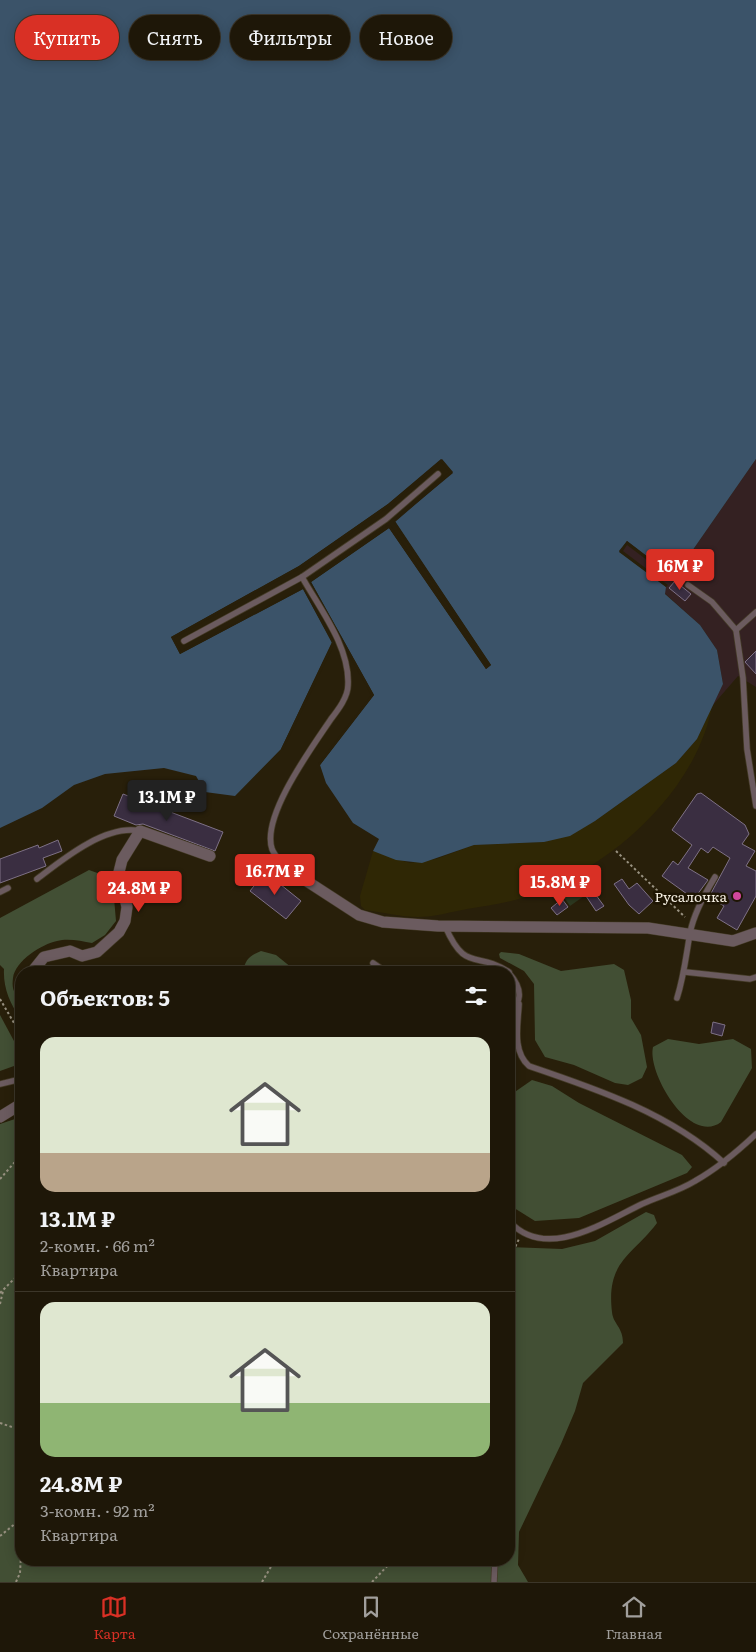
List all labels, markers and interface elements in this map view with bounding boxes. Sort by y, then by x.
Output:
chip: Купить [15,15,119,60]
chip: Снять [129,15,220,60]
chip: Фильтры [230,15,350,60]
chip: Новое [360,15,452,60]
pin: 16M ₽ [645,548,715,591]
text: 16M ₽ [657,553,703,577]
pin: 13.1M ₽ [121,780,213,822]
text: 13.1M ₽ [138,784,196,808]
pin: 16.7M ₽ [229,854,321,896]
text: 16.7M ₽ [246,858,304,882]
pin: 15.8M ₽ [514,864,606,907]
text: 15.8M ₽ [530,869,590,893]
pin: 24.8M ₽ [93,870,185,913]
text: 24.8M ₽ [108,875,170,899]
place label: Русалочка [655,886,727,906]
marker: Русалочка [731,890,743,902]
text: Объектов: 5 [40,981,170,1012]
icon: filters [462,982,490,1010]
icon: home [220,1069,310,1159]
text: 13.1M ₽ [40,1202,115,1233]
text: 2-комн. · 66 m² [40,1233,155,1257]
text: Квартира [40,1257,118,1281]
icon: home [220,1335,310,1425]
text: 24.8M ₽ [40,1467,122,1498]
text: 3-комн. · 92 m² [40,1498,155,1522]
text: Квартира [40,1522,118,1546]
tab: Карта [94,1593,135,1643]
tab: Сохранённые [322,1593,419,1643]
tab: Главная [606,1593,662,1643]

